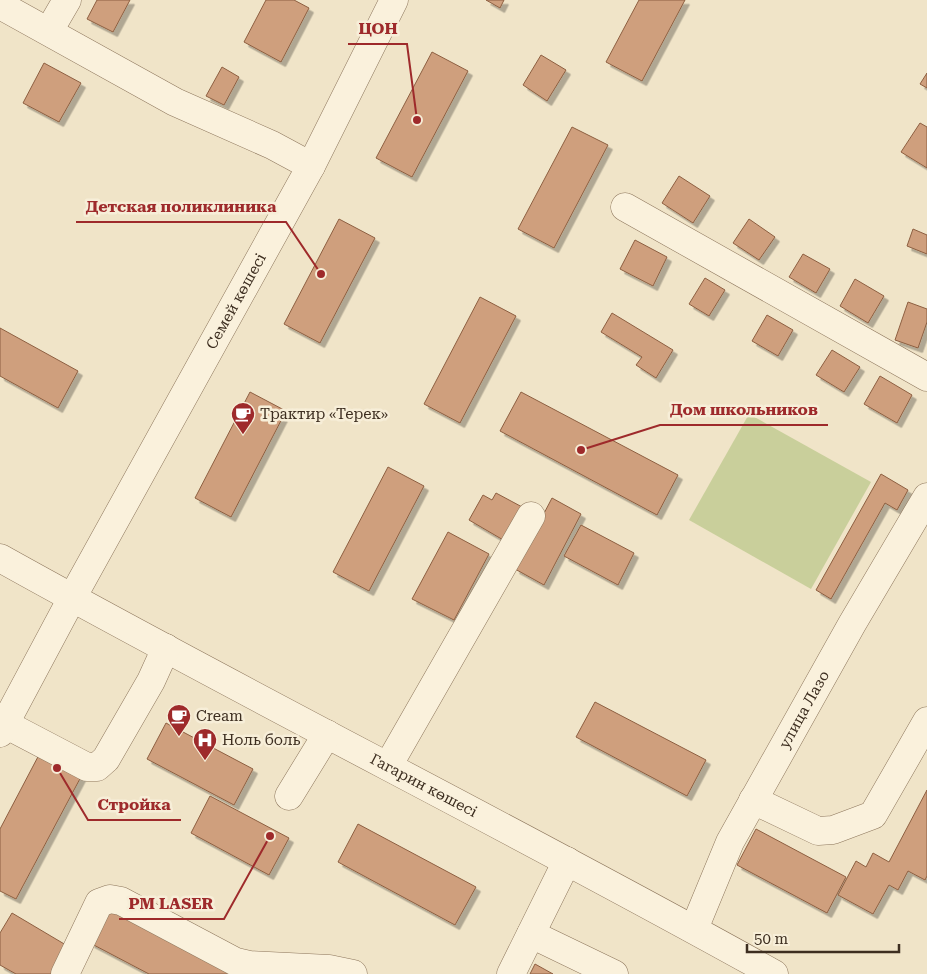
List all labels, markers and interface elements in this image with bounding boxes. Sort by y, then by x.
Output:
callout: ЦОН [348,13,407,44]
text: ЦОН [358,19,398,38]
callout: Детская поликлиника [76,191,286,222]
text: Детская поликлиника [86,197,277,216]
street label: Семей көшесі [202,250,270,352]
callout: Дом школьников [660,394,828,425]
text: Дом школьников [670,400,818,419]
cafe icon: Трактир «Терек» [230,401,256,435]
place label: Трактир «Терек» [260,405,388,423]
street label: улица Лазо [775,667,833,752]
cafe icon: Cream [166,703,192,737]
place label: Cream [196,707,243,725]
hospital icon: Ноль боль [192,727,218,761]
place label: Ноль боль [222,731,301,749]
street label: Гагарин көшесі [367,750,481,821]
callout: Стройка [88,789,181,820]
text: Стройка [97,795,171,814]
callout: PM LASER [119,888,224,919]
text: PM LASER [129,894,214,913]
scale bar [747,922,900,954]
text: 50 m [754,930,789,948]

